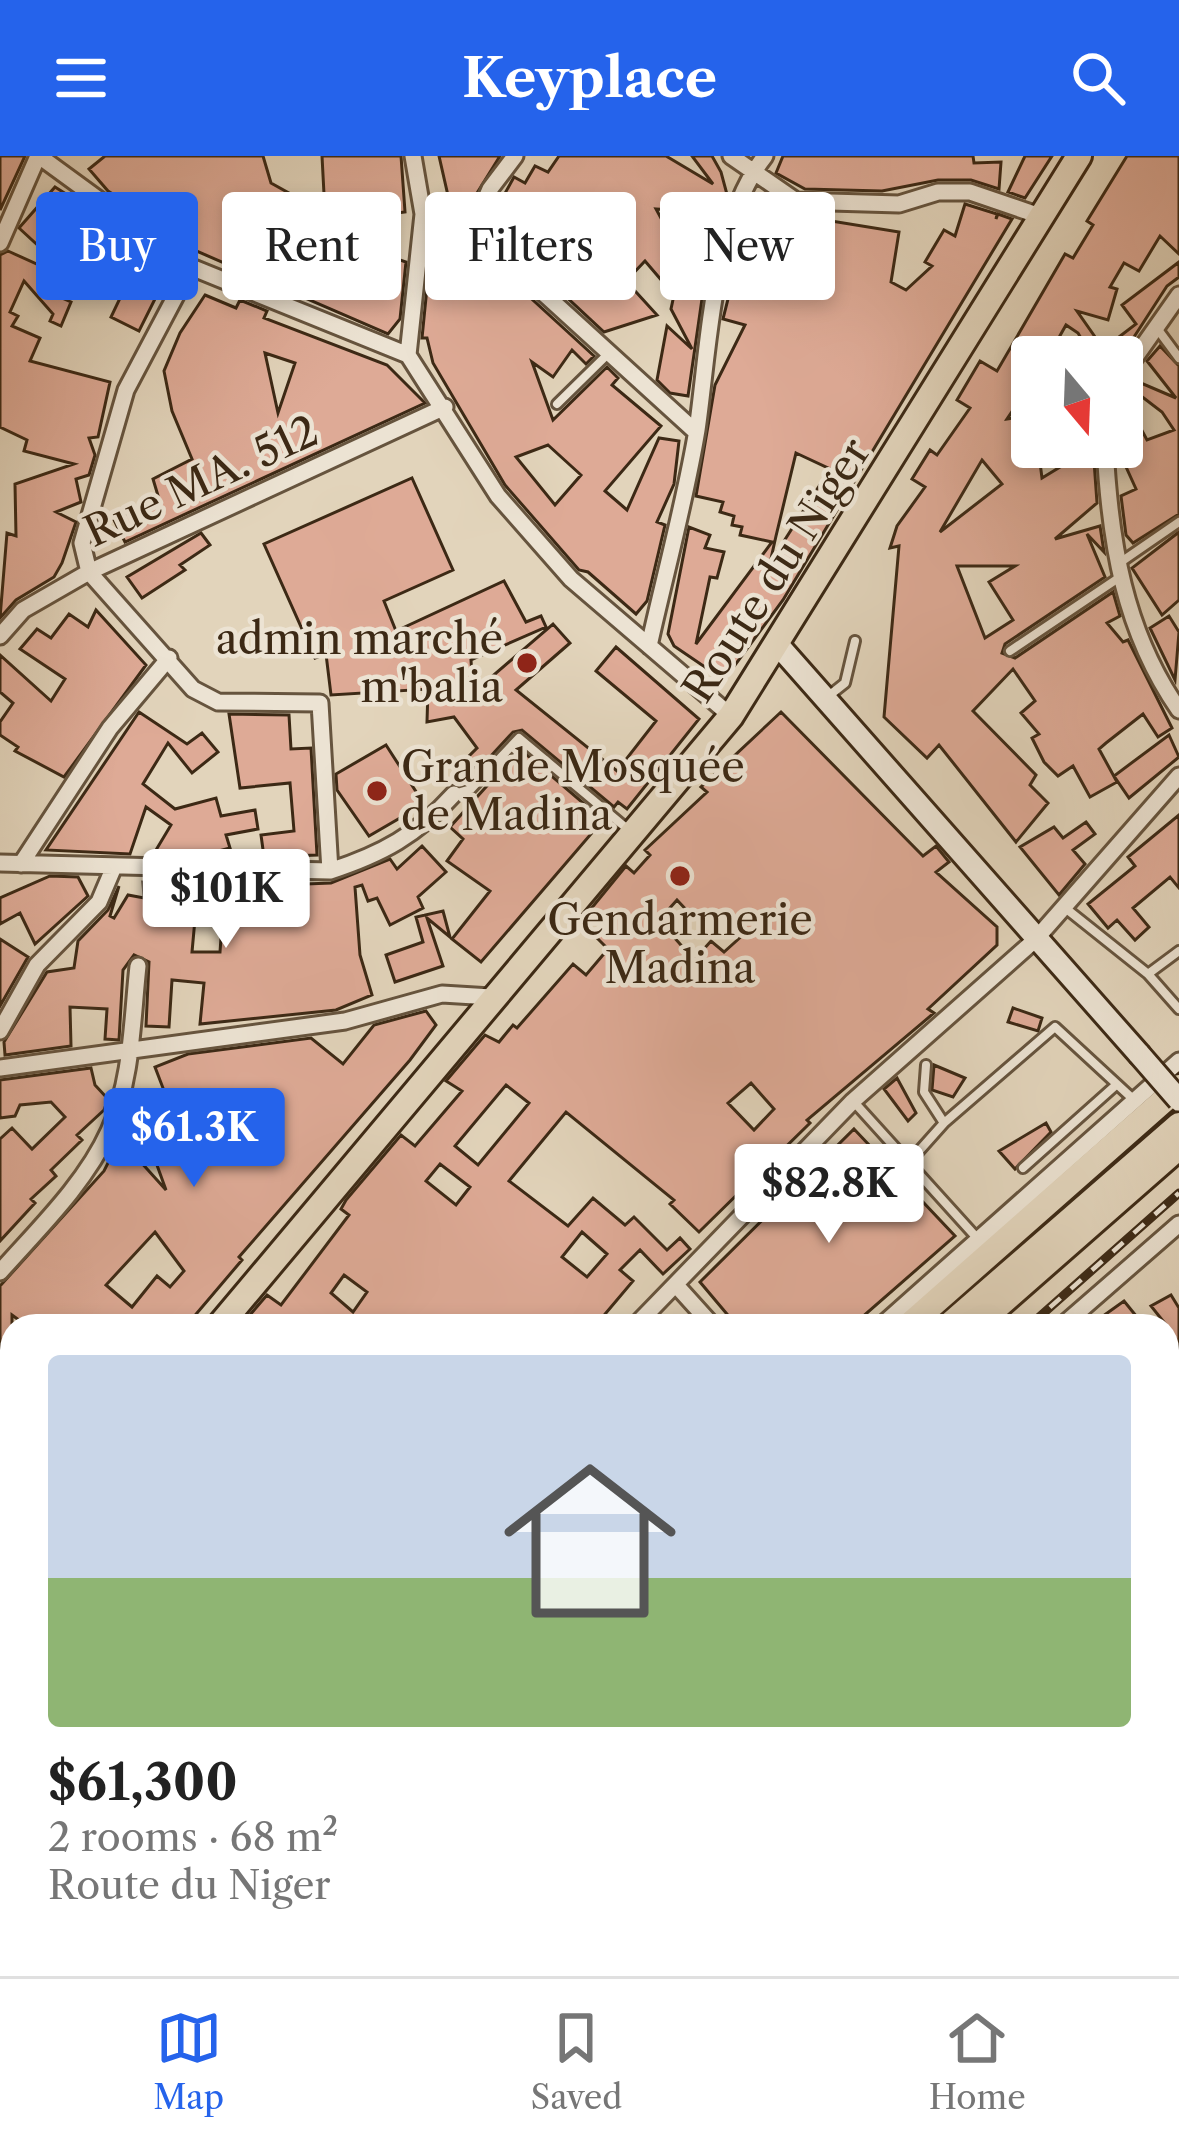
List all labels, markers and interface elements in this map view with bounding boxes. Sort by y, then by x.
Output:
icon: menu [48,45,114,111]
text: Keyplace [462,45,717,111]
icon: search [1065,45,1131,111]
chip: Buy [36,192,198,300]
chip: Rent [222,192,401,300]
chip: Filters [425,192,636,300]
chip: New [660,192,835,300]
north arrow [1011,336,1143,468]
map controls [1011,336,1143,468]
street label: Rue MA. 512 [76,404,326,558]
street label: Route du Niger [671,428,881,712]
place label: admin marché m'balia [216,613,504,713]
marker: admin marché m'balia [514,650,540,676]
place label: Grande Mosquée de Madina [401,741,745,841]
marker: Grande Mosquée de Madina [364,778,390,804]
pin: $101K [142,849,310,951]
marker: Gendarmerie Madina [667,863,693,889]
text: $101K [170,864,282,912]
place label: Gendarmerie Madina [547,894,813,994]
pin: $61.3K [96,1088,292,1190]
text: $61.3K [131,1103,257,1151]
pin: $82.8K [731,1144,927,1246]
text: $82.8K [762,1159,896,1207]
icon: home [482,1433,698,1649]
text: $61,300 [48,1751,238,1813]
text: 2 rooms · 68 m² [48,1813,338,1861]
text: Route du Niger [48,1861,331,1909]
tab: Map [153,2005,224,2118]
tab: Saved [531,2005,622,2118]
tab: Home [929,2005,1026,2118]

